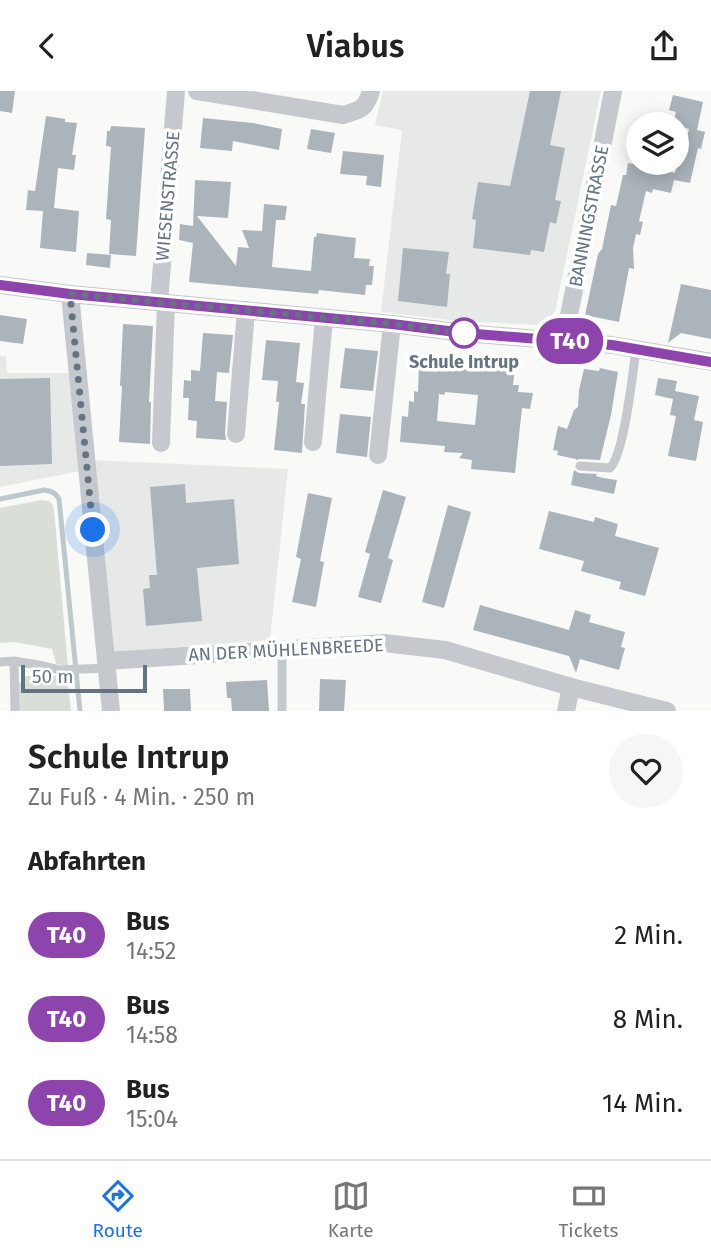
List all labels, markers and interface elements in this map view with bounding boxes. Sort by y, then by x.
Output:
icon: back [28,27,66,65]
text: Viabus [307,27,404,65]
icon: share [645,27,683,65]
map controls [626,112,689,175]
button: layers [626,112,689,175]
street label: WIESENSTRASSE [151,130,185,262]
street label: BANNINGSTRASSE [564,143,614,289]
marker: Schule Intrup [449,318,479,348]
line badge: T40 [530,318,610,364]
text: T40 [550,327,590,355]
place label: Schule Intrup [409,351,519,373]
your location [75,512,110,547]
street label: AN DER MÜHLENBREEDE [188,634,384,666]
scale bar [21,662,147,694]
text: 50 m [32,665,73,688]
button: heart [609,734,683,808]
text: Schule Intrup [28,737,229,777]
text: Zu Fuß · 4 Min. · 250 m [28,783,255,811]
text: Abfahrten [28,846,146,877]
text: Bus [126,906,169,937]
text: 2 Min. [614,920,683,951]
text: T40 [47,921,86,949]
text: 14:52 [126,937,176,965]
text: Bus [126,990,169,1021]
text: 8 Min. [613,1004,683,1035]
text: T40 [47,1005,86,1033]
text: 14:58 [126,1021,178,1049]
text: Bus [126,1074,169,1105]
text: 14 Min. [602,1088,683,1119]
text: T40 [47,1089,86,1117]
text: 15:04 [126,1105,178,1133]
tab: Route [93,1177,143,1242]
tab: Karte [328,1177,374,1242]
tab: Tickets [559,1177,618,1242]

